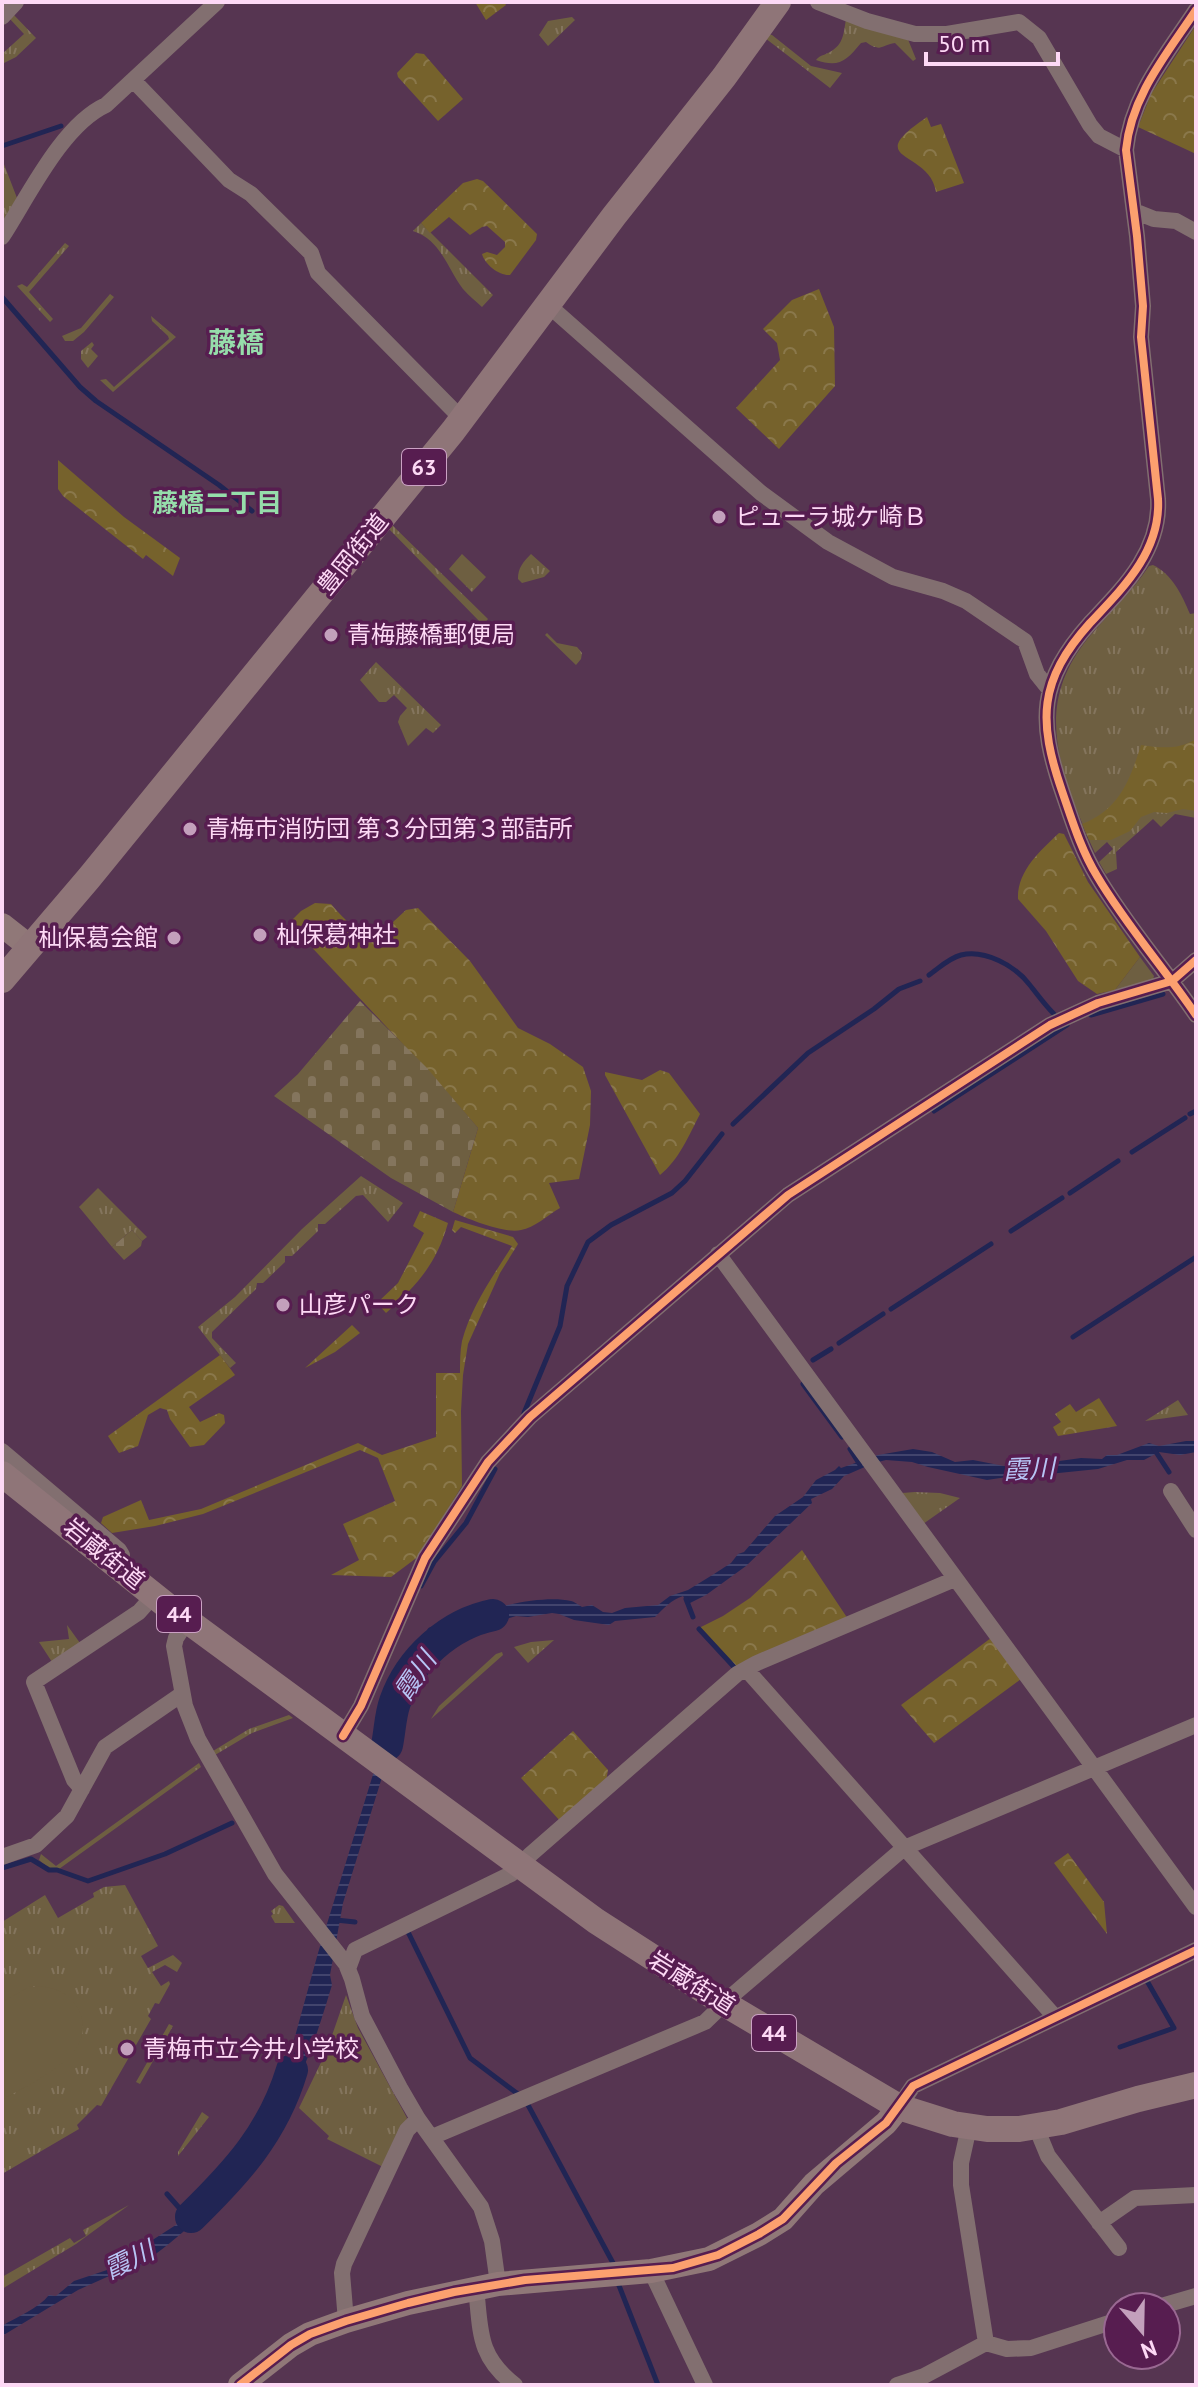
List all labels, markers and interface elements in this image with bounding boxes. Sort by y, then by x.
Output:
scale bar [926,16,1058,66]
text: 50 m [938,28,990,59]
district label: 藤橋 [208,323,264,360]
road number: 63 [402,449,446,485]
district label: 藤橋二丁目 [152,486,282,519]
place label: ピューラ城ケ崎Ｂ [735,501,927,532]
street label: 豊岡街道 [310,507,395,601]
marker: ピューラ城ケ崎Ｂ [710,508,728,526]
place label: 青梅藤橋郵便局 [347,619,515,650]
marker: 青梅藤橋郵便局 [322,626,340,644]
place label: 青梅市消防団 第３分団第３部詰所 [206,813,572,844]
marker: 青梅市消防団 第３分団第３部詰所 [181,820,199,838]
place label: 杣保葛神社 [276,919,396,950]
place label: 杣保葛会館 [38,922,158,953]
marker: 杣保葛神社 [251,926,269,944]
marker: 杣保葛会館 [165,929,183,947]
place label: 山彦パーク [299,1289,419,1320]
marker: 山彦パーク [274,1296,292,1314]
water label: 霞川 [1002,1451,1059,1486]
street label: 岩蔵街道 [57,1511,151,1596]
road number: 44 [157,1596,201,1632]
water label: 霞川 [386,1642,444,1707]
street label: 岩蔵街道 [643,1944,741,2021]
road number: 44 [752,2015,796,2051]
place label: 青梅市立今井小学校 [143,2033,359,2064]
marker: 青梅市立今井小学校 [118,2040,136,2058]
water label: 霞川 [98,2232,162,2286]
north arrow [1102,2291,1182,2371]
text: N [1137,2334,1160,2365]

